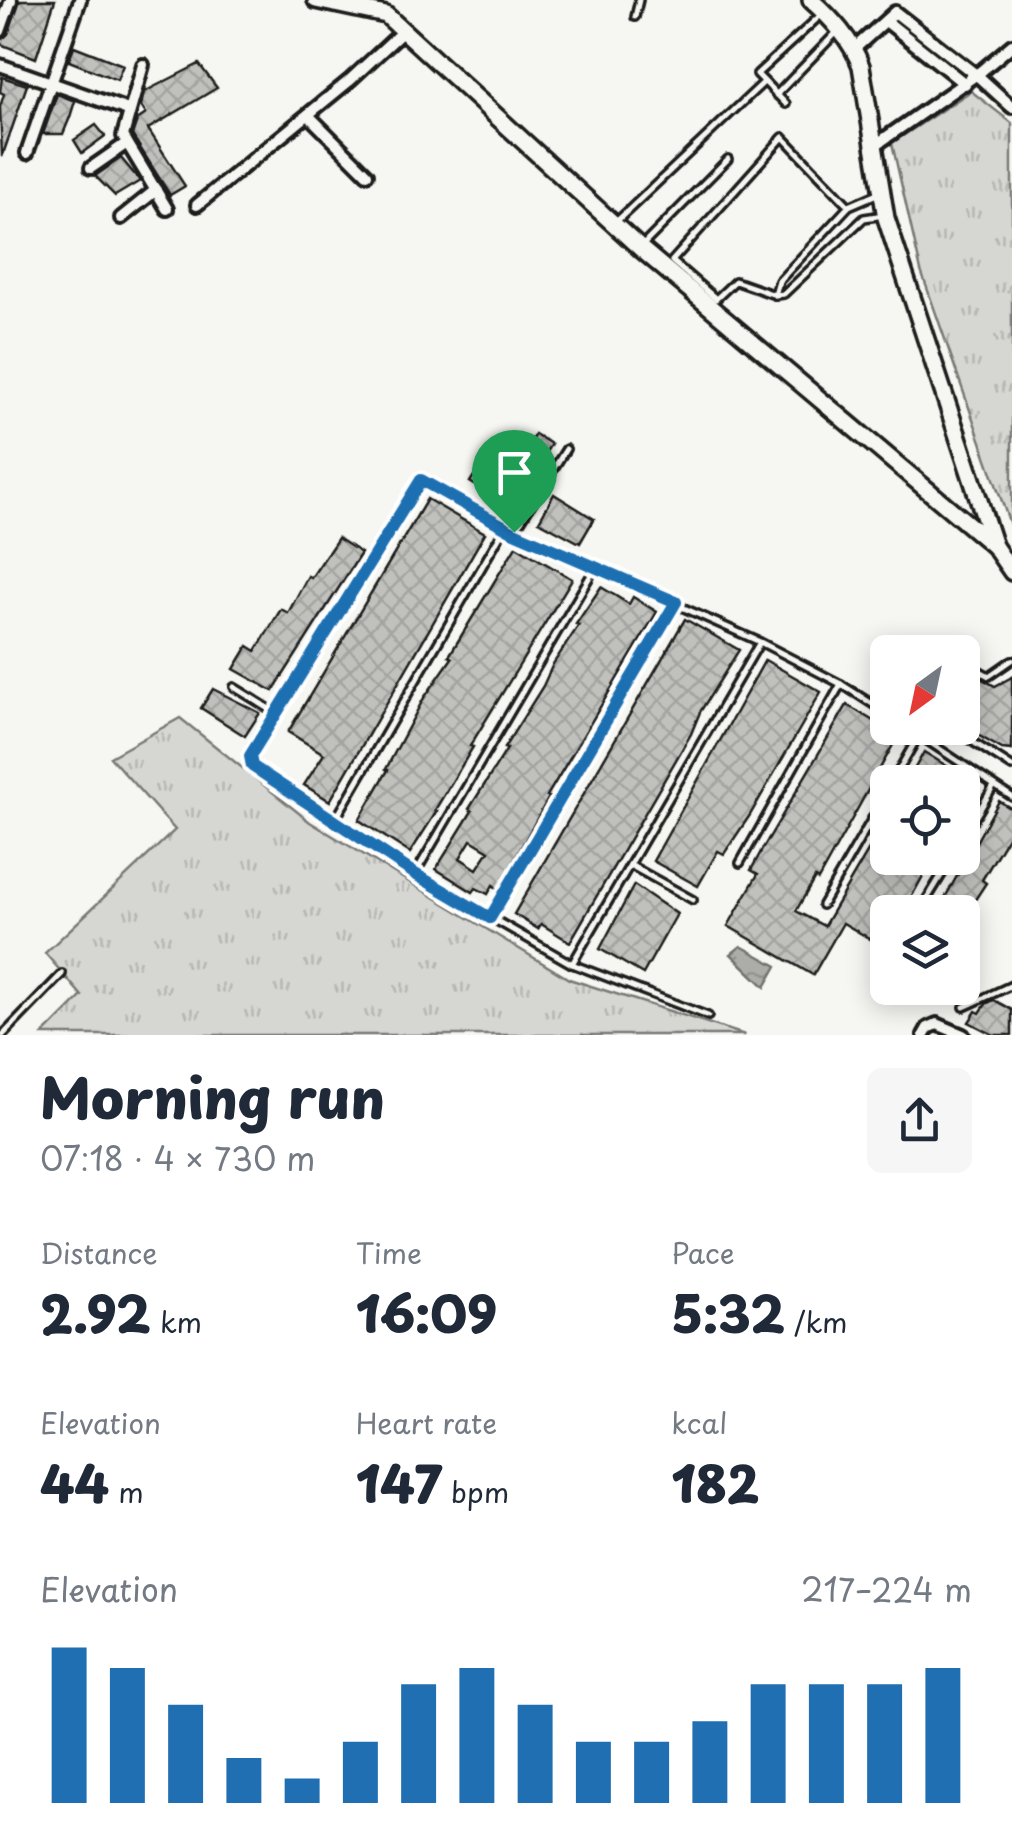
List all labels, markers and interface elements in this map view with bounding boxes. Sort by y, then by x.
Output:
pin [472,430,557,533]
icon: arrive [487,445,542,500]
north arrow [870,635,980,745]
map controls [870,635,980,1005]
button: locate [870,765,980,875]
button: layers [870,895,980,1005]
text: Morning run [40,1055,385,1138]
button: share [867,1068,972,1173]
text: 07:18 · 4 × 730 m [40,1134,315,1182]
text: Distance [40,1231,158,1274]
text: Time [356,1231,422,1274]
text: Pace [671,1231,735,1274]
text: 2.92 [40,1274,151,1350]
text: 16:09 [356,1274,497,1350]
text: 5:32 [671,1274,785,1350]
text: km [151,1300,202,1343]
text: /km [785,1300,848,1343]
text: Elevation [40,1401,161,1444]
text: Heart rate [356,1401,497,1444]
text: kcal [671,1401,727,1444]
text: 44 [40,1444,109,1520]
text: 147 [356,1444,442,1520]
text: 182 [671,1444,759,1520]
text: m [109,1470,144,1513]
text: bpm [442,1470,509,1513]
text: Elevation [40,1565,178,1613]
text: 217–224 m [801,1565,972,1613]

